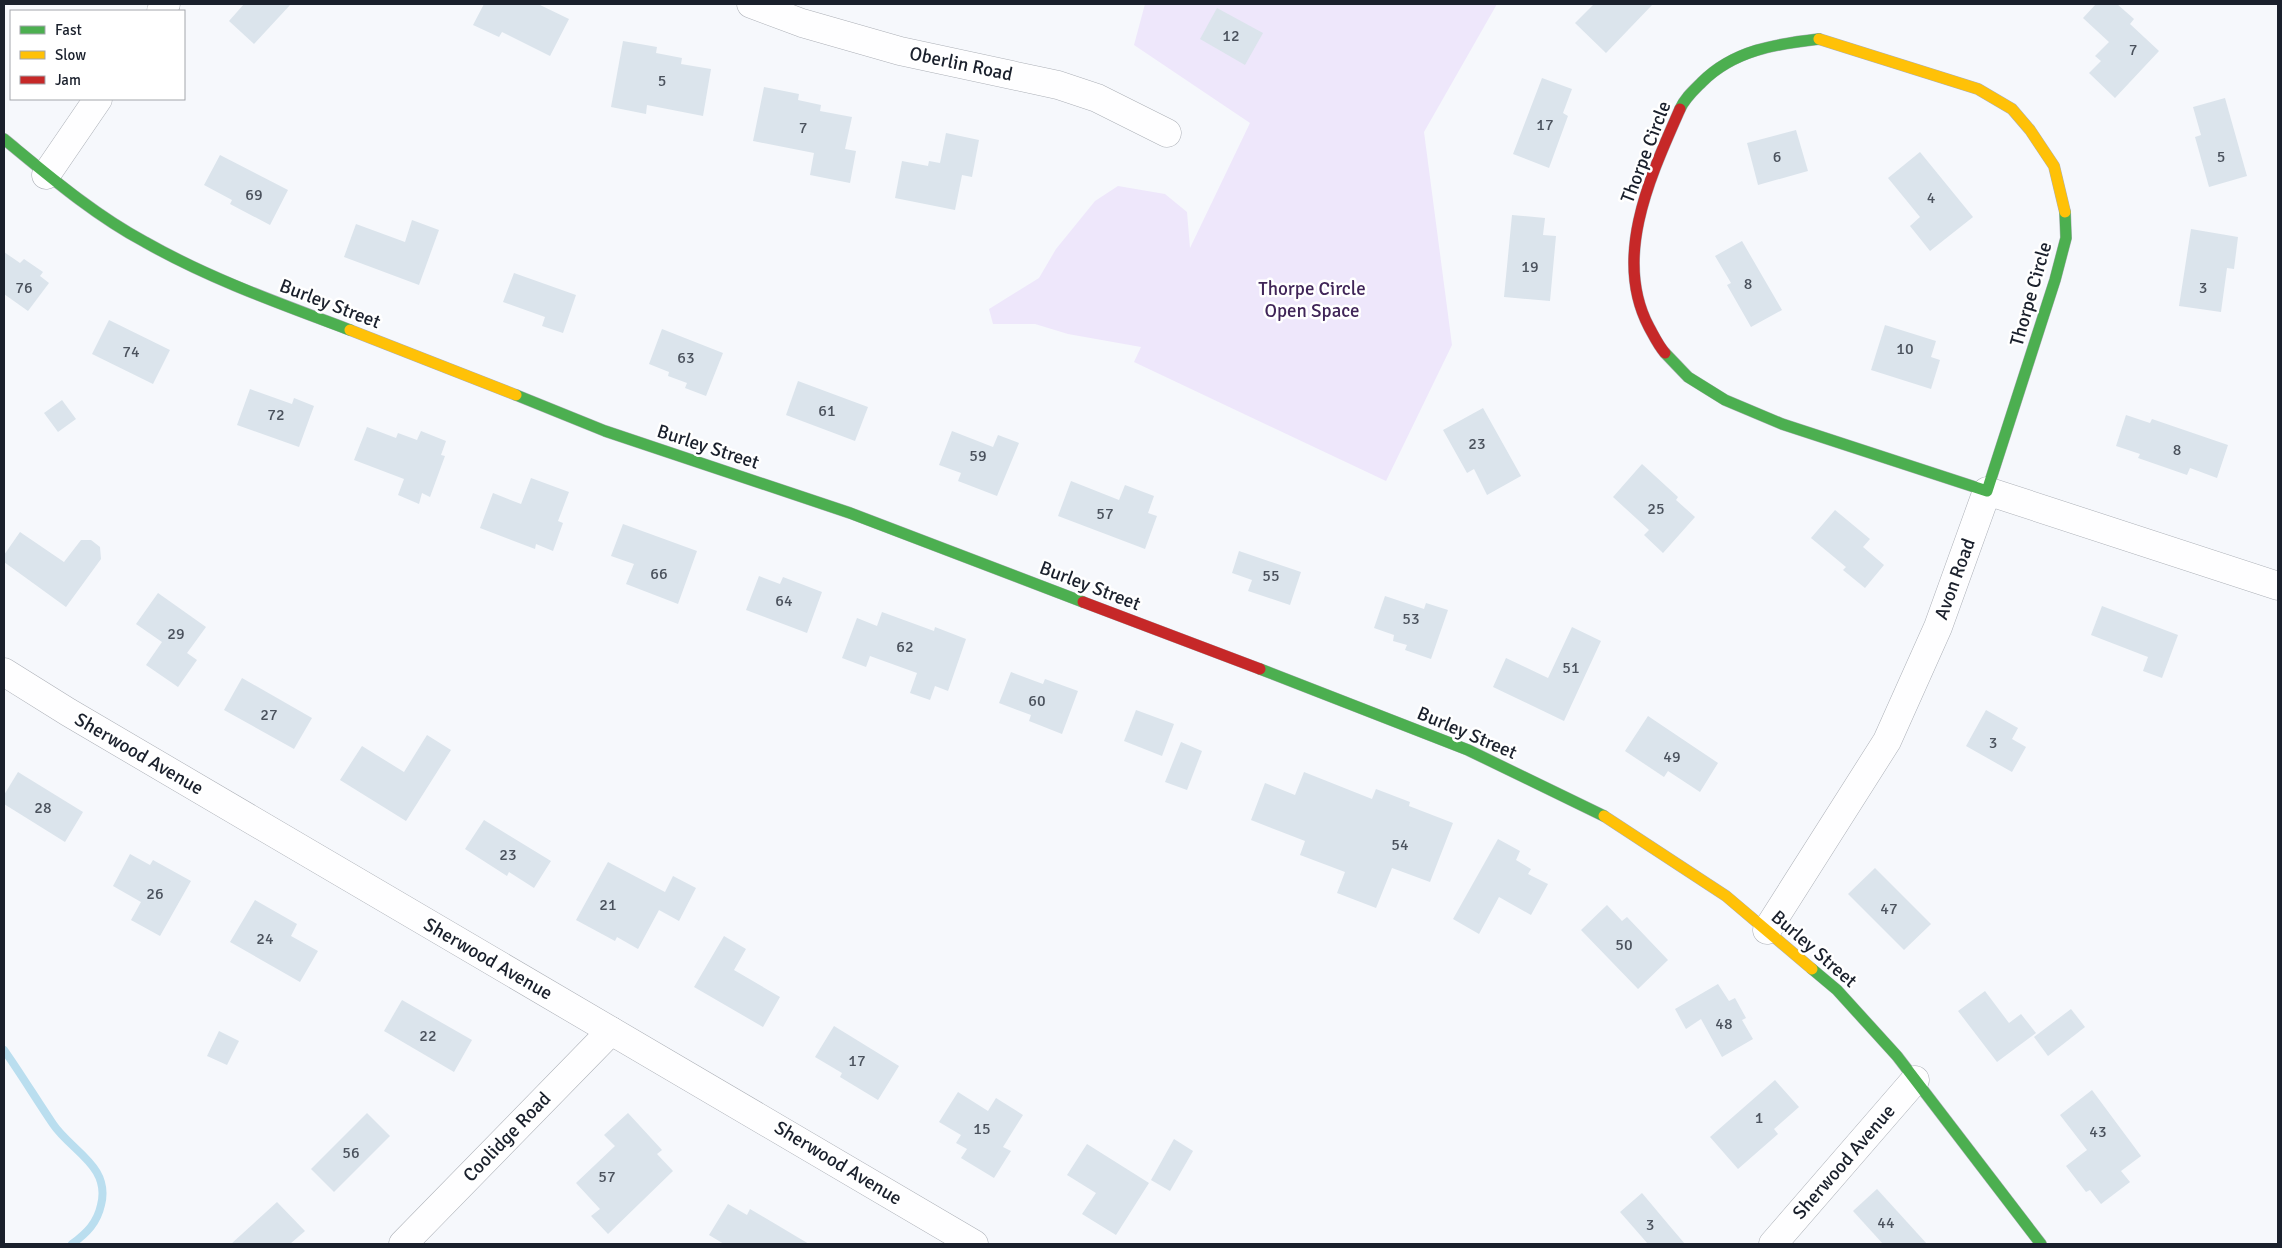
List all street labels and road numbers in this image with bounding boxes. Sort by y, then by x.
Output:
street label: Oberlin Road [907,41,1015,87]
street label: Thorpe Circle [1616,98,1676,206]
street label: Thorpe Circle [2005,239,2057,349]
street label: Burley Street [276,274,384,334]
street label: Burley Street [654,419,762,475]
street label: Avon Road [1929,535,1981,623]
street label: Burley Street [1036,556,1144,616]
street label: Burley Street [1413,701,1521,765]
street label: Sherwood Avenue [70,707,208,801]
street label: Burley Street [1766,905,1862,993]
street label: Sherwood Avenue [419,912,557,1006]
street label: Coolidge Road [458,1087,556,1187]
street label: Sherwood Avenue [1787,1100,1901,1224]
street label: Sherwood Avenue [770,1115,906,1211]

